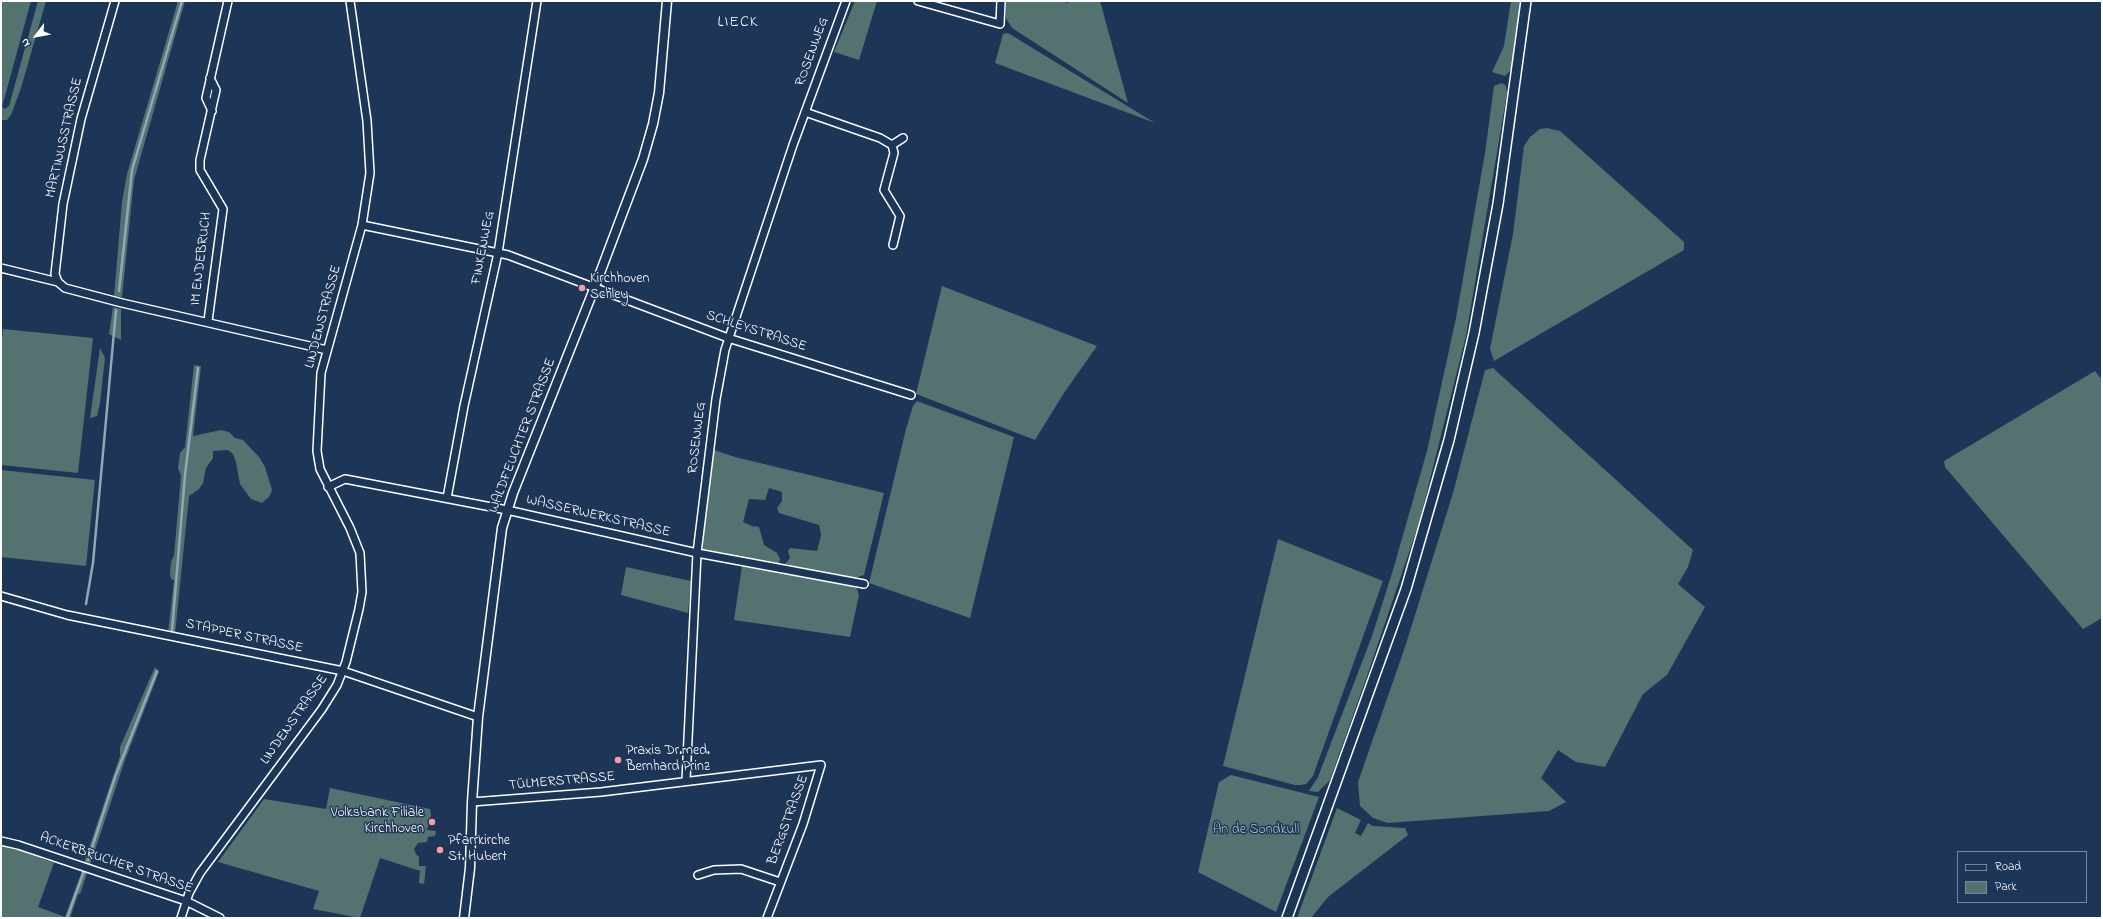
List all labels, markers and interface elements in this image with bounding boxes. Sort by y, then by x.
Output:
district label: LIECK [718,13,758,33]
street label: ROSENWEG [793,15,833,89]
north arrow [16,16,56,56]
text: N [17,35,35,50]
street label: MARTINUSSTRASSE [43,76,87,200]
street label: FINKENWEG [469,210,499,286]
street label: IM ENDEBRUCH [188,211,216,307]
street label: LINDENSTRASSE [302,264,346,370]
place label: Kirchhoven Schley [590,272,649,304]
marker: Kirchhoven Schley [577,283,587,293]
street label: SCHLEYSTRASSE [704,308,808,356]
street label: WALDFEUCHTER STRASSE [486,356,560,516]
street label: ROSENWEG [685,401,711,475]
street label: WASSERWERKSTRASSE [524,492,672,542]
street label: STAPPER STRASSE [184,616,304,658]
street label: LINDENSTRASSE [258,672,332,768]
place label: Praxis Dr.med. Bernhard Prinz [626,744,710,776]
marker: Praxis Dr.med. Bernhard Prinz [613,755,623,765]
street label: TÜLMERSTRASSE [508,769,616,795]
street label: BERGSTRASSE [765,773,813,867]
place label: Volksbank Filiale Kirchhoven [331,806,424,838]
marker: Volksbank Filiale Kirchhoven [427,817,437,827]
park label: An de Sondkull [1213,823,1299,839]
street label: ACKERBRUCHER STRASSE [37,830,195,898]
place label: Pfarrkirche St. Hubert [448,834,510,866]
marker: Pfarrkirche St. Hubert [435,845,445,855]
legend [1957,851,2087,903]
text: Road [1995,858,2021,876]
text: Park [1995,878,2017,896]

